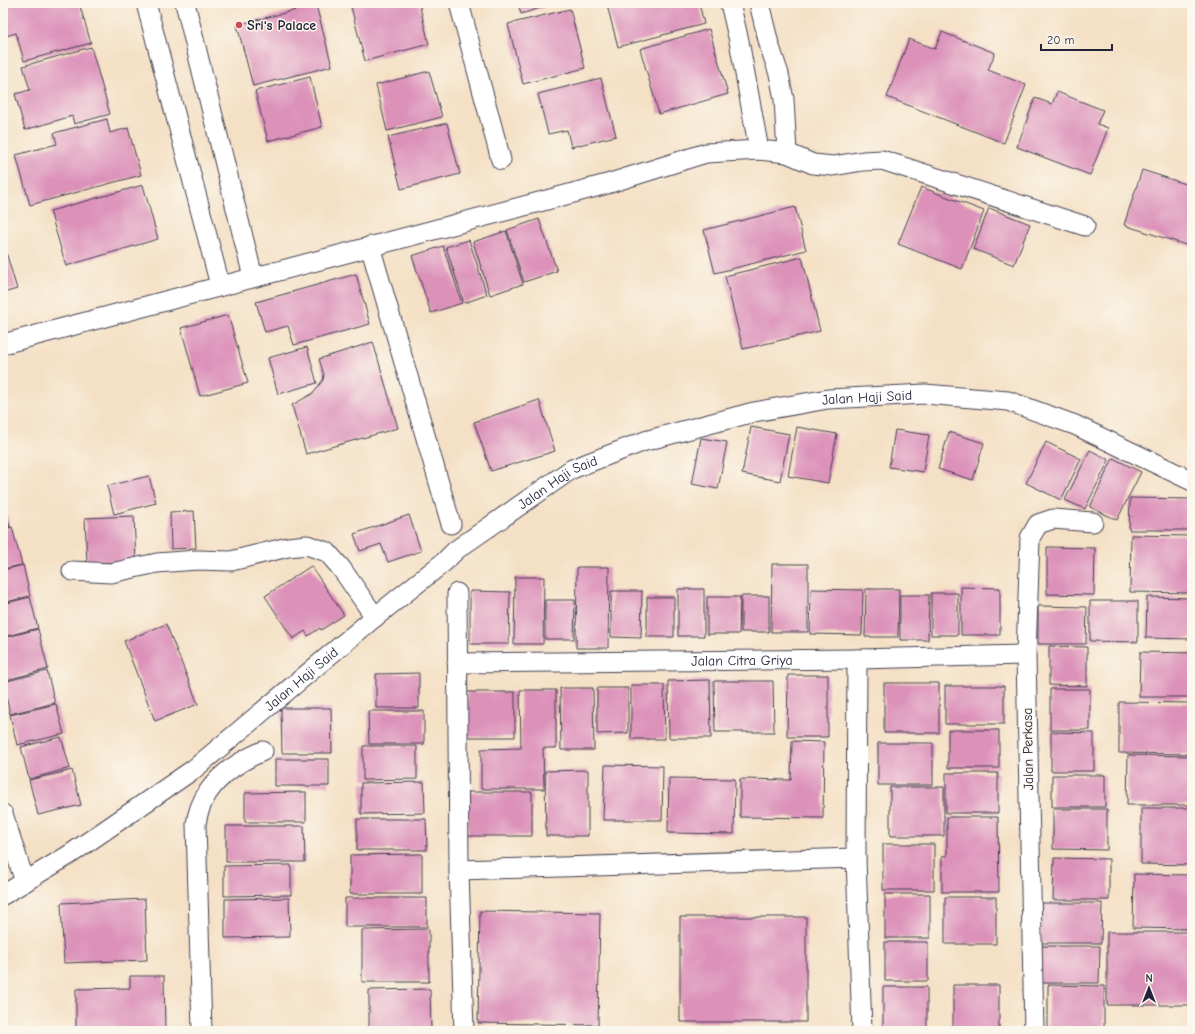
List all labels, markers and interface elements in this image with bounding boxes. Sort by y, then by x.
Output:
place label: Sri's Palace [247,17,316,34]
marker: Sri's Palace [234,20,244,30]
scale bar [1041,26,1112,52]
text: 20 m [1047,33,1075,47]
street label: Jalan Haji Said [820,386,913,408]
street label: Jalan Haji Said [514,452,600,513]
street label: Jalan Haji Said [261,643,341,715]
street label: Jalan Citra Griya [691,651,793,669]
street label: Jalan Perkasa [1019,707,1037,791]
north arrow [1129,968,1169,1008]
text: N [1145,972,1153,985]

